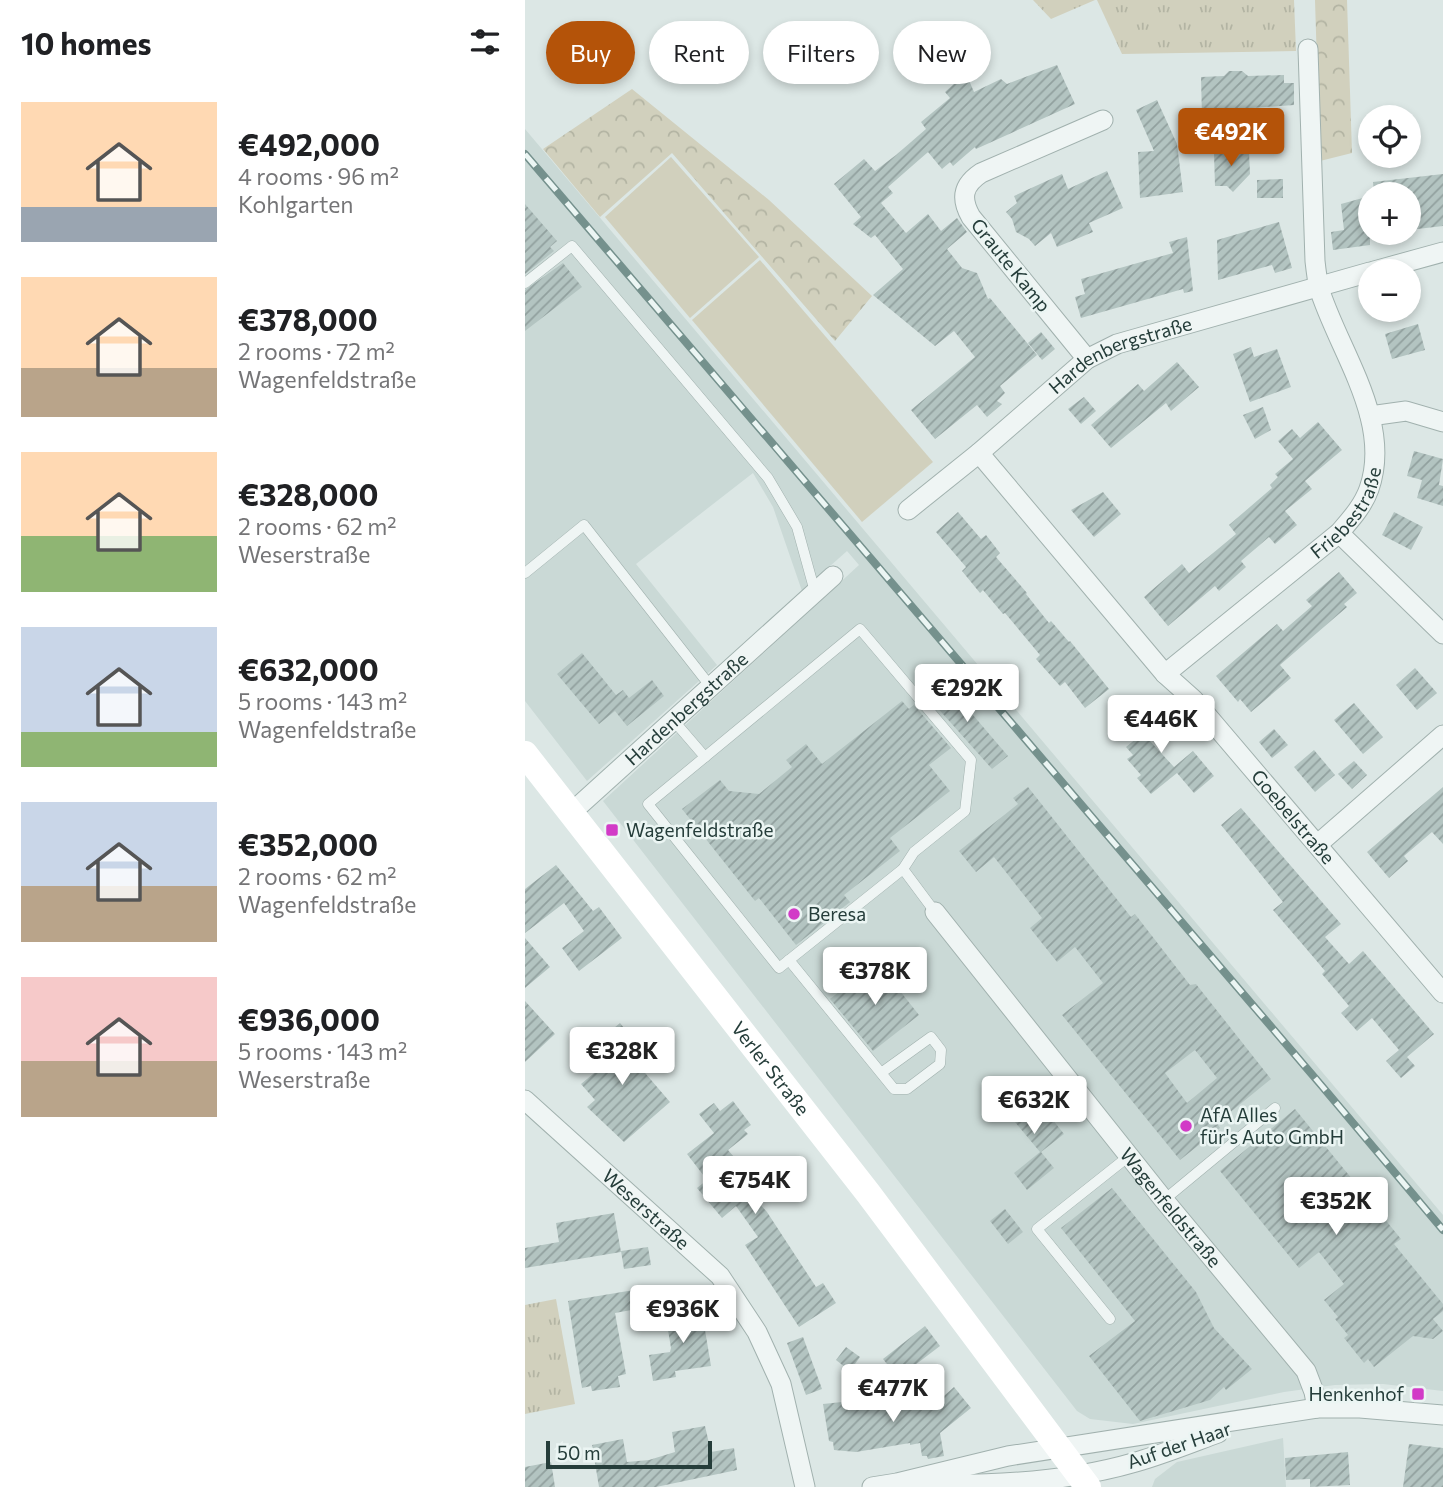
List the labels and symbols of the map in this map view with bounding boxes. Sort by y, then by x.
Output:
pin: €492K [1182,108,1280,168]
street label: Graute Kamp [967,213,1056,316]
street label: Hardenbergstraße [1044,311,1194,398]
street label: Friebestraße [1305,465,1385,563]
street label: Hardenbergstraße [620,647,752,770]
pin: €292K [918,664,1016,724]
pin: €446K [1112,696,1210,755]
street label: Goebelstraße [1247,765,1340,868]
place label: Wagenfeldstraße [626,818,773,841]
marker: Wagenfeldstraße [604,822,620,838]
place label: Beresa [808,902,866,925]
marker: Beresa [786,906,802,922]
pin: €378K [826,948,924,1007]
street label: Verler Straße [727,1016,815,1120]
pin: €328K [573,1028,671,1087]
pin: €632K [985,1076,1083,1136]
place label: AfA Alles für's Auto GmbH [1200,1103,1344,1148]
marker: AfA Alles für's Auto GmbH [1178,1118,1194,1134]
street label: Wagenfeldstraße [1116,1143,1227,1272]
pin: €754K [706,1156,804,1216]
street label: Weserstraße [598,1164,695,1254]
pin: €352K [1287,1178,1385,1237]
pin: €936K [634,1286,732,1345]
pin: €477K [844,1364,942,1424]
place label: Henkenhof [1308,1382,1404,1405]
marker: Henkenhof [1410,1386,1426,1402]
street label: Auf der Haar [1124,1416,1234,1473]
scale bar [546,1438,712,1470]

